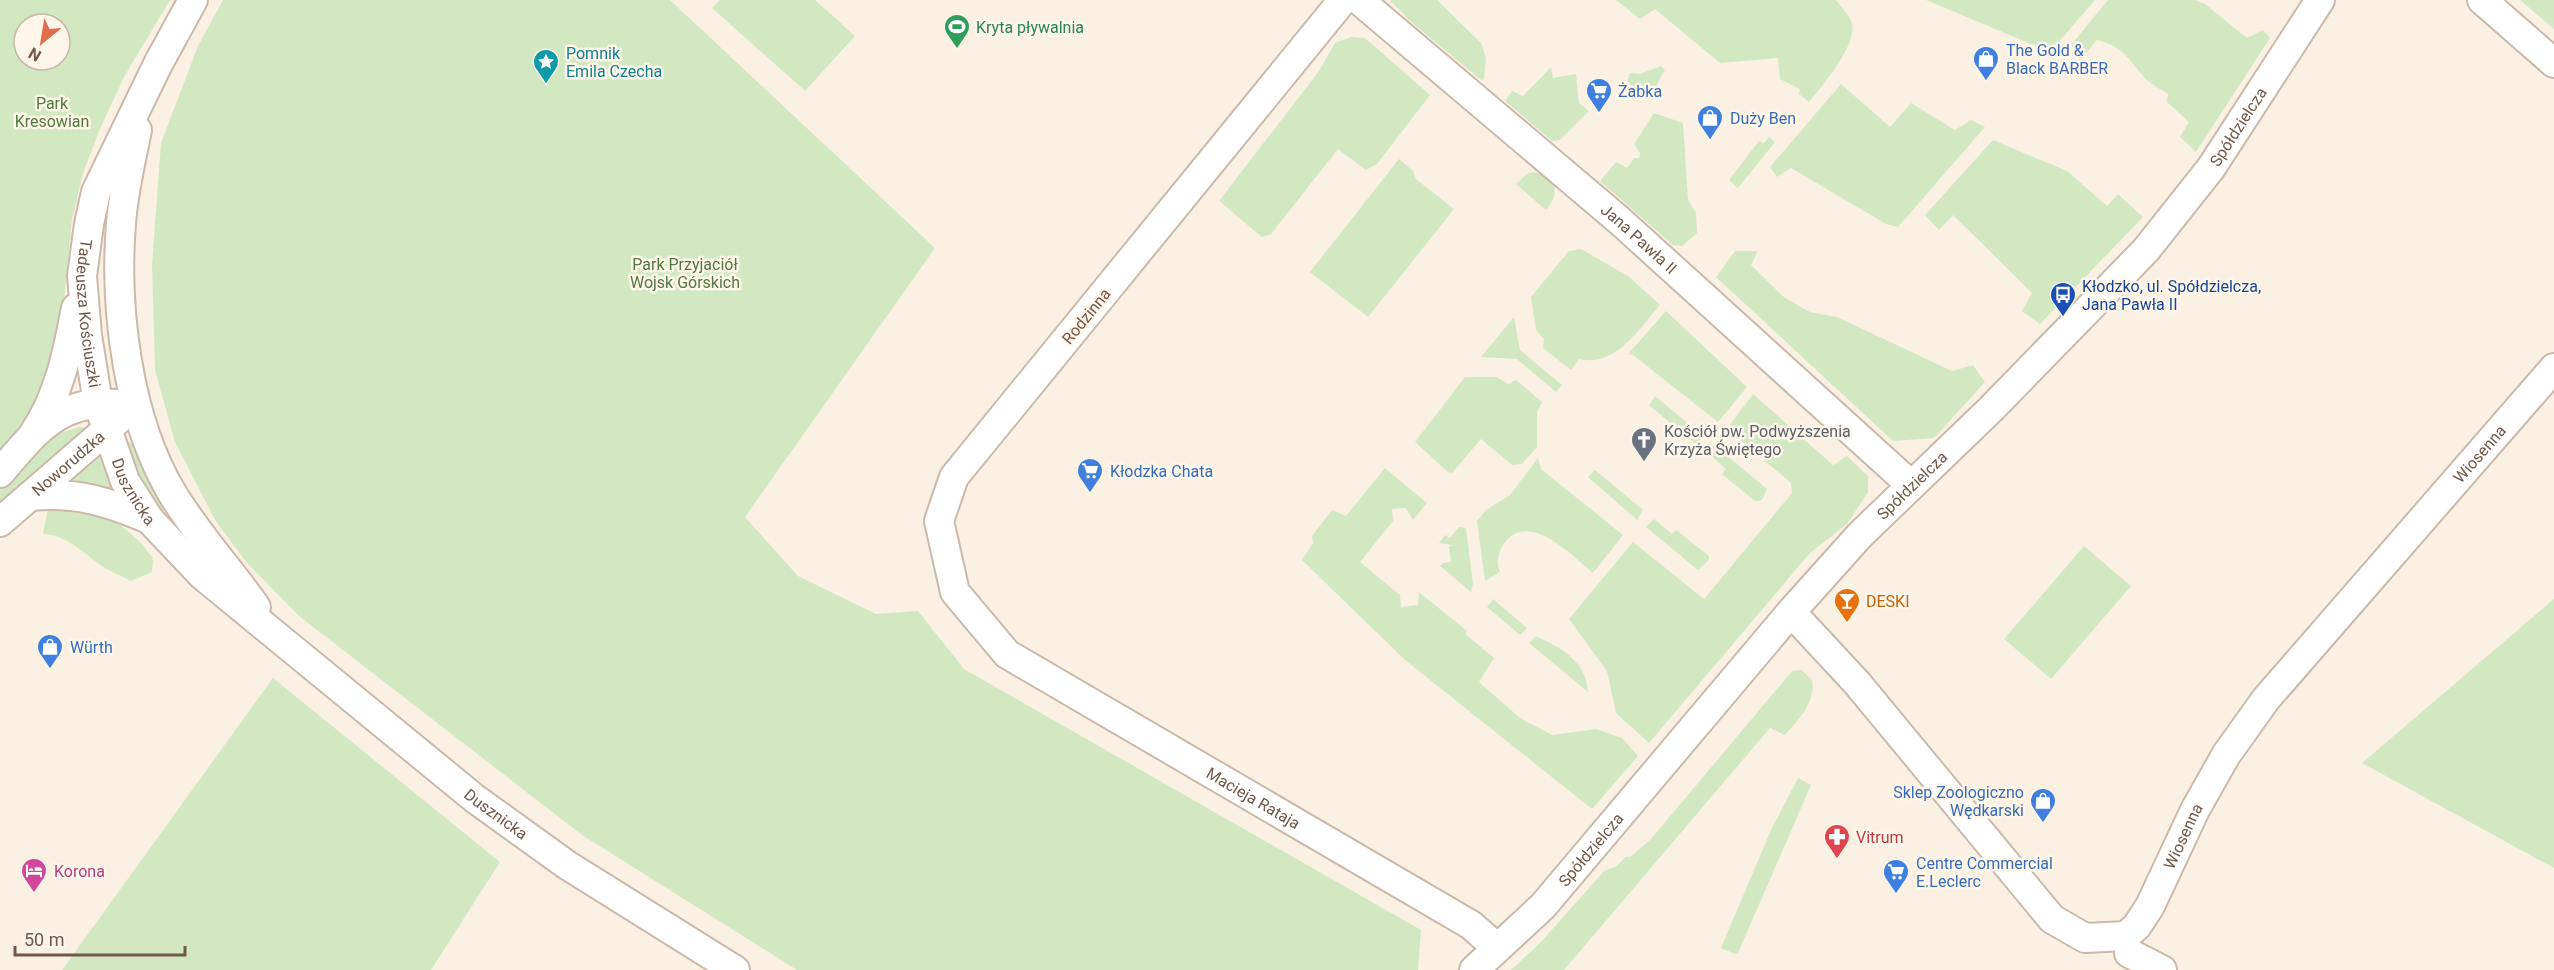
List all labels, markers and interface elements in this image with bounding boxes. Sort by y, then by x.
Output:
north arrow [12,12,72,72]
sports icon: Kryta pływalnia [942,12,972,50]
place label: Kryta pływalnia [976,18,1084,37]
place label: The Gold & Black BARBER [2006,41,2108,78]
text: N [25,44,44,66]
place label: Pomnik Emila Czecha [566,44,662,81]
shop icon: The Gold & Black BARBER [1971,44,2001,82]
place icon: Pomnik Emila Czecha [531,47,561,85]
supermarket icon: Żabka [1584,76,1614,114]
place label: Żabka [1618,82,1662,101]
street label: Spółdzielcza [2206,84,2271,170]
park label: Park Kresowian [15,94,89,131]
shop icon: Duży Ben [1695,103,1725,141]
place label: Duży Ben [1730,109,1796,128]
street label: Jana Pawła II [1597,200,1681,278]
street label: Tadeusza Kościuszki [72,238,104,389]
park label: Park Przyjaciół Wojsk Górskich [630,255,740,292]
place label: Kłodzko, ul. Spółdzielcza, Jana Pawła II [2082,277,2261,314]
bus stop icon: Kłodzko, ul. Spółdzielcza, Jana Pawła II [2048,280,2078,318]
street label: Rodzinna [1058,285,1115,348]
street label: Wiosenna [2450,421,2510,487]
place label: Kościół pw. Podwyższenia Krzyża Świętego [1664,422,1851,459]
church icon: Kościół pw. Podwyższenia Krzyża Świętego [1629,425,1659,463]
street label: Noworudzka [28,427,108,500]
street label: Spółdzielcza [1873,447,1951,524]
street label: Dusznicka [108,456,159,529]
supermarket icon: Kłodzka Chata [1075,456,1105,494]
place label: Kłodzka Chata [1110,462,1213,481]
bar icon: DESKI [1832,586,1862,624]
place label: DESKI [1866,592,1909,611]
shop icon: Würth [35,632,65,670]
place label: Würth [70,638,113,657]
street label: Macieja Rataja [1203,764,1303,833]
place label: Sklep Zoologiczno Wędkarski [1893,783,2024,820]
street label: Dusznicka [460,785,531,843]
shop icon: Sklep Zoologiczno Wędkarski [2028,786,2058,824]
street label: Wiosenna [2160,800,2207,872]
street label: Spółdzielcza [1555,809,1627,890]
pharmacy icon: Vitrum [1822,822,1852,860]
place label: Vitrum [1856,828,1904,847]
place label: Centre Commercial E.Leclerc [1916,854,2053,891]
hotel icon: Korona [19,856,49,894]
supermarket icon: Centre Commercial E.Leclerc [1881,857,1911,895]
place label: Korona [54,862,105,881]
scale bar [15,919,184,957]
text: 50 m [24,929,64,950]

